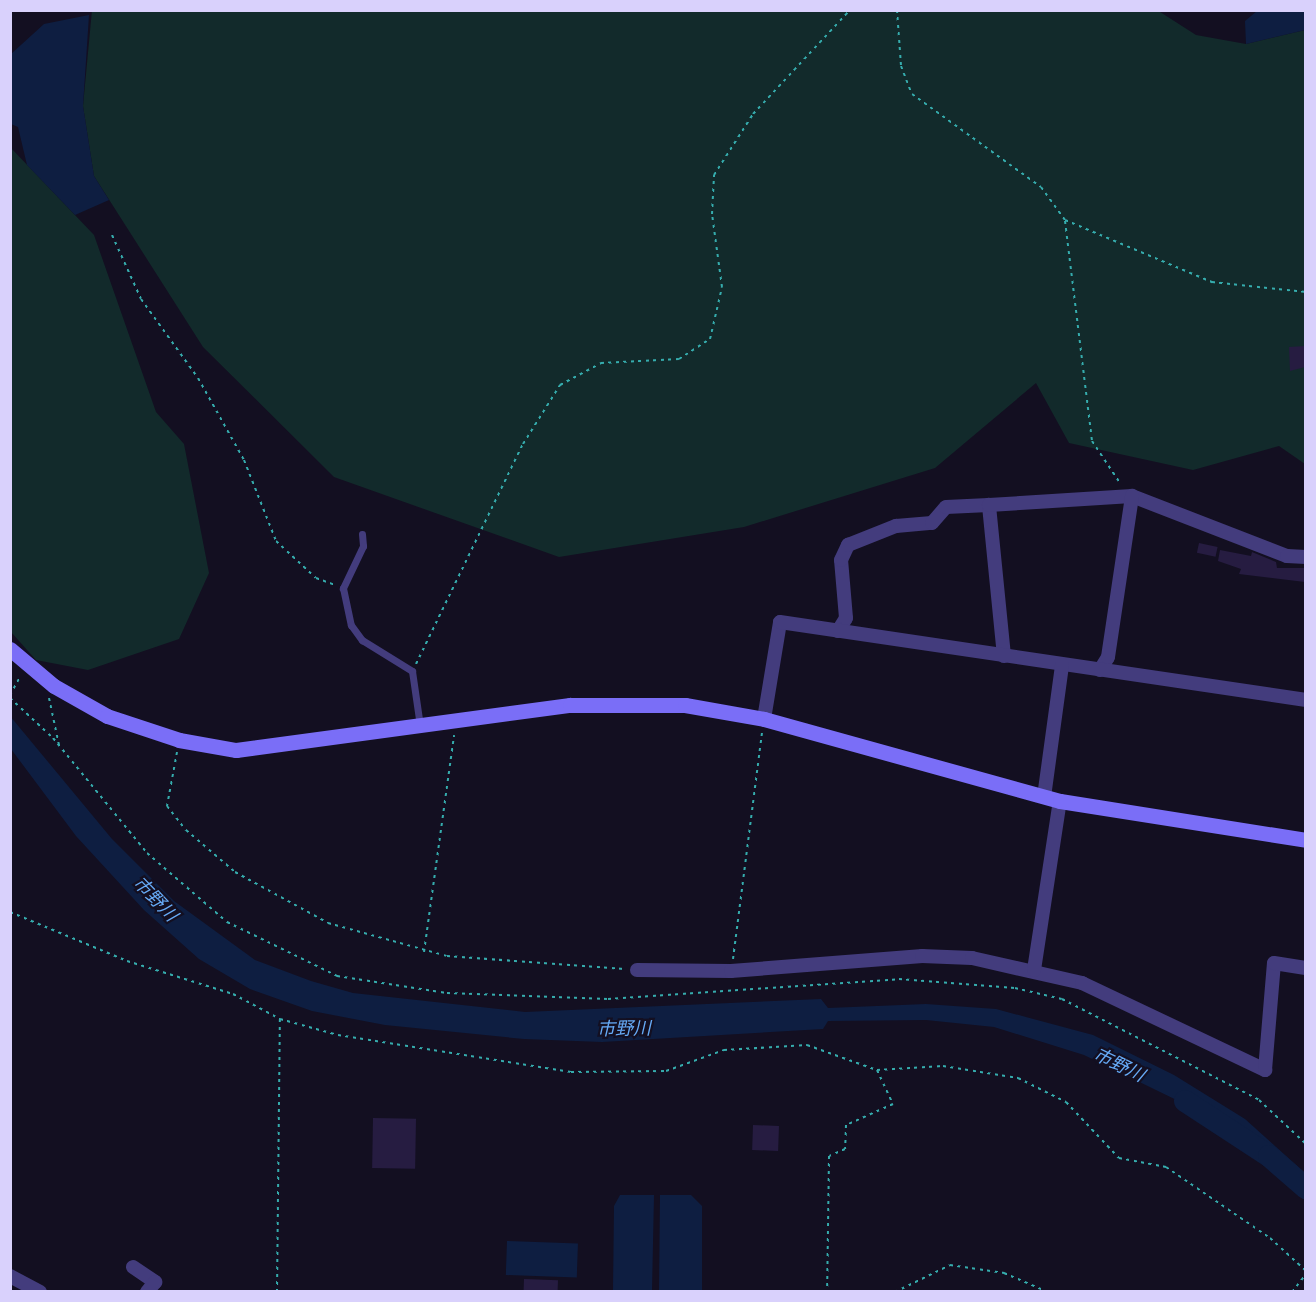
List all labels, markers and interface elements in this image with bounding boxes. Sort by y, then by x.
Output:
water label: 市野川 [128,872,182,926]
water label: 市野川 [597,1018,651,1040]
water label: 市野川 [1090,1043,1148,1087]

